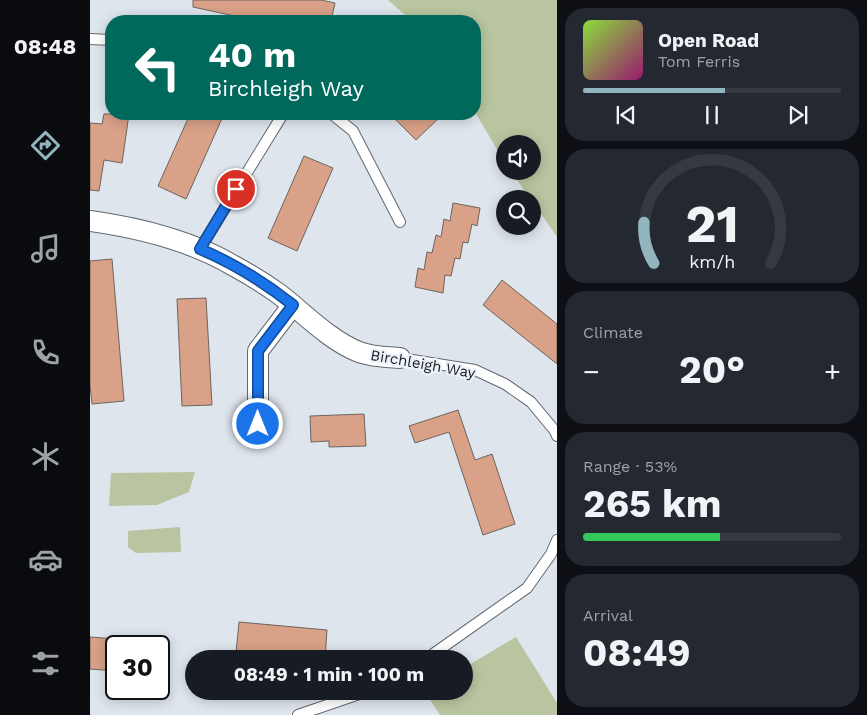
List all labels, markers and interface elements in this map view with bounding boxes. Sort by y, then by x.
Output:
text: Open Road [658,29,759,52]
text: 08:48 [14,34,76,59]
text: 40 m [208,34,296,76]
icon: left [125,35,190,100]
text: Tom Ferris [658,52,740,71]
text: Birchleigh Way [208,76,364,101]
icon: previous [612,101,640,129]
icon: pause [698,101,726,129]
icon: next [784,101,812,129]
icon: directions [28,128,63,163]
map controls [496,135,541,235]
button: sound [496,135,541,180]
pin [215,168,257,210]
icon: arrive [222,175,250,203]
button: search [496,190,541,235]
text: 21 [685,194,739,255]
icon: music [28,231,63,266]
text: km/h [689,251,735,272]
text: Climate [583,323,643,342]
icon: phone [28,335,63,370]
street label: Birchleigh Way [369,346,477,382]
text: 20° [679,348,745,392]
text: − [583,355,600,388]
text: + [824,355,841,388]
position arrow [231,397,283,449]
icon: climate [28,439,63,474]
text: Range · 53% [583,457,677,476]
text: 265 km [583,482,721,526]
icon: car [28,542,63,577]
text: Arrival [583,606,633,625]
text: 08:49 [583,631,691,675]
speed limit sign: 30 [105,635,170,700]
icon: filters [28,646,63,681]
text: 08:49 · 1 min · 100 m [234,663,424,686]

